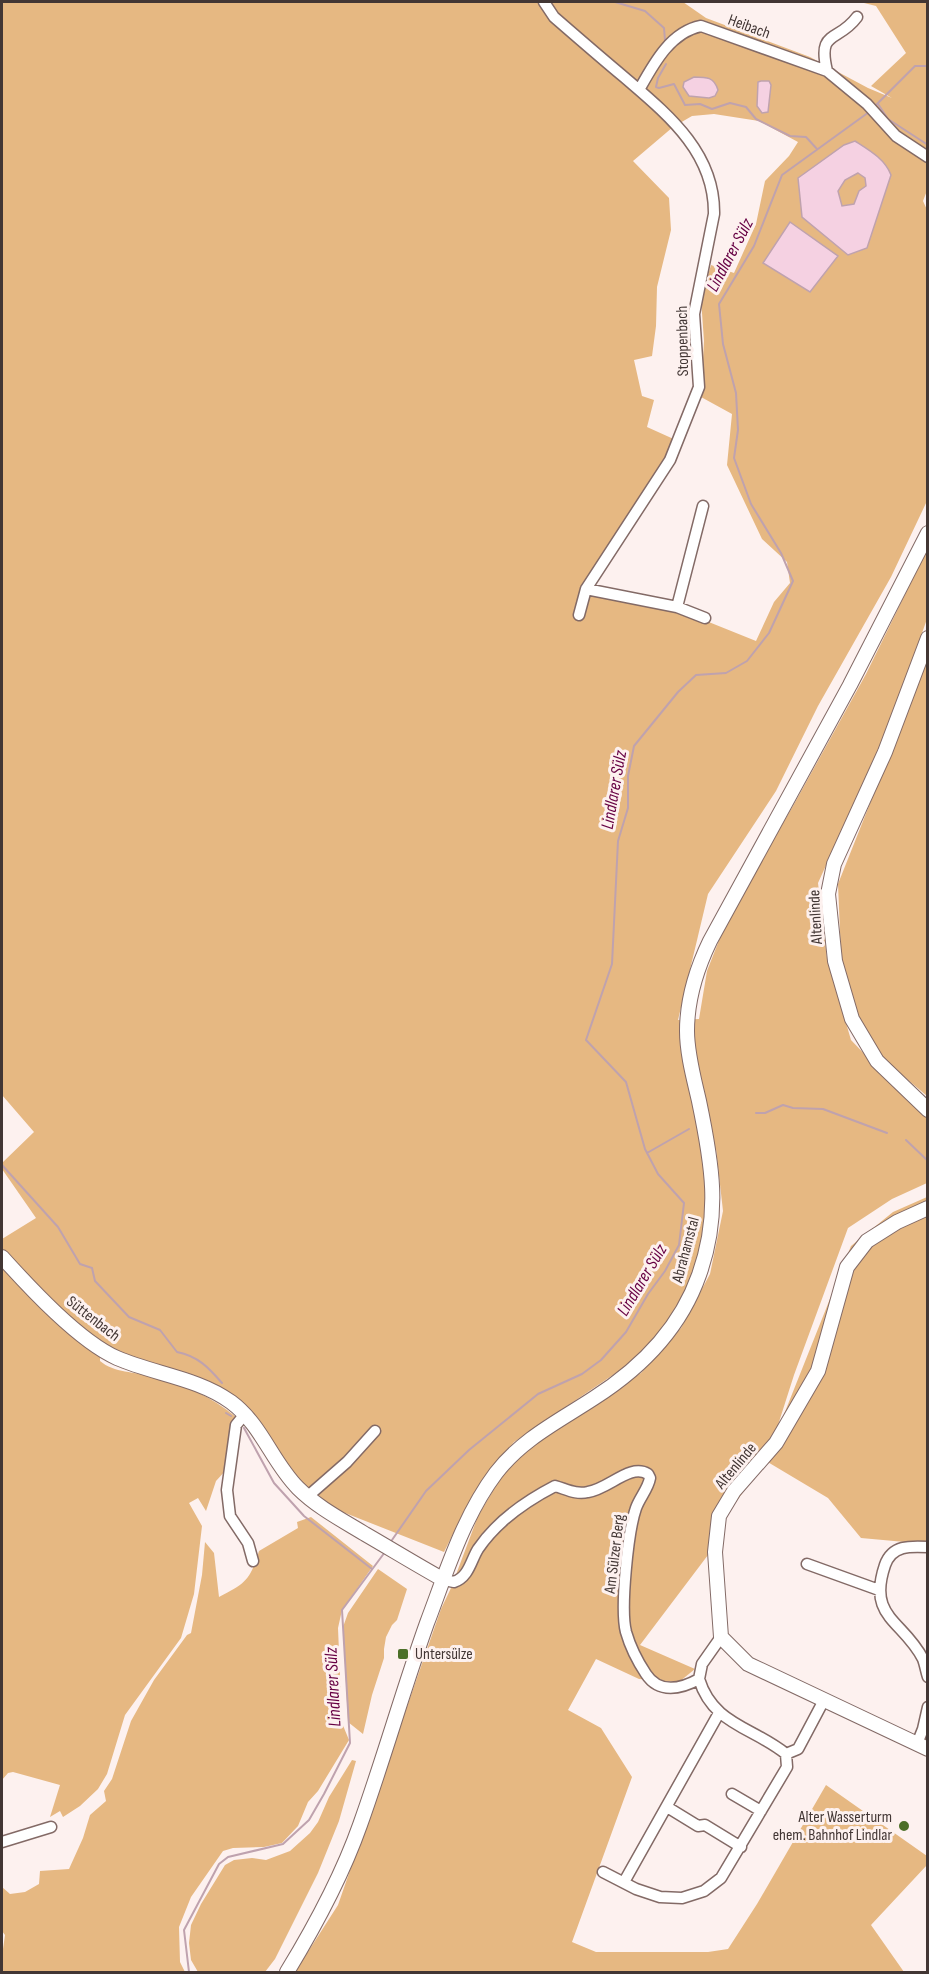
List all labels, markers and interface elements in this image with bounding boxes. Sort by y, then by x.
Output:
street label: Heibach [725,11,773,43]
water label: Lindlarer Sülz [702,214,758,295]
street label: Stoppenbach [673,305,693,377]
water label: Lindlarer Sülz [597,748,631,831]
street label: Altenlinde [805,889,827,946]
street label: Abrahamstal [668,1215,704,1286]
water label: Lindlarer Sülz [613,1240,672,1319]
street label: Süttenbach [63,1292,123,1346]
street label: Altenlinde [711,1439,761,1494]
street label: Am Sülzer Berg [601,1513,629,1596]
place label: Untersülze [415,1645,473,1664]
water label: Lindlarer Sülz [320,1646,346,1727]
marker: Untersülze [396,1647,410,1661]
place label: Alter Wasserturm ehem. Bahnhof Lindlar [773,1808,892,1845]
marker: Alter Wasserturm ehem. Bahnhof Lindlar [897,1819,911,1833]

